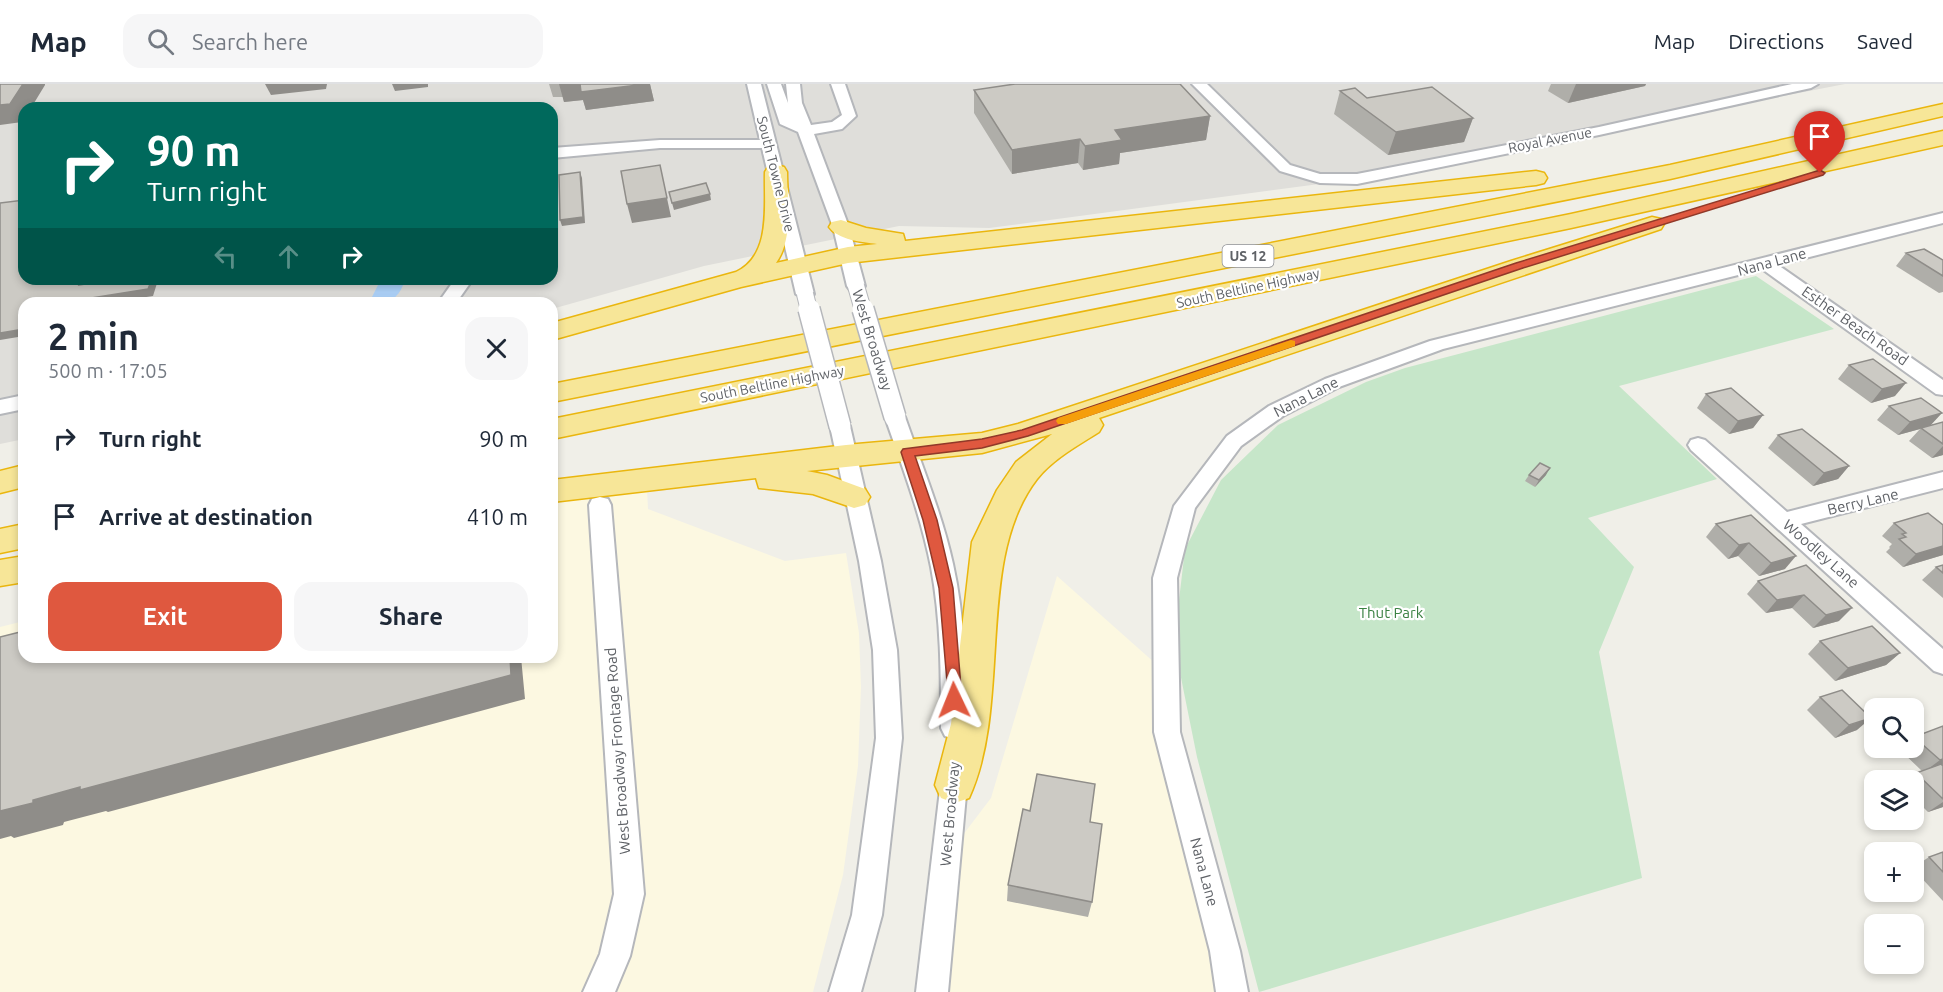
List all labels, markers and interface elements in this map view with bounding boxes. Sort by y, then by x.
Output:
search box [123,14,543,68]
icon: search [144,25,177,58]
text: Map [30,26,87,57]
text: Search here [192,29,308,54]
text: Map [1654,29,1695,53]
text: Directions [1728,29,1824,53]
text: Saved [1857,29,1913,53]
pin [1794,111,1845,173]
street label: South Towne Drive [754,115,798,233]
icon: arrive [1803,120,1836,153]
street label: Royal Avenue [1507,124,1593,156]
icon: right [48,126,126,204]
text: 90 m [147,127,241,174]
text: Turn right [147,176,267,206]
icon: left [209,240,242,273]
icon: ahead [272,240,305,273]
icon: right [335,240,368,273]
street label: Nana Lane [1736,244,1808,279]
road number: US 12 [1222,245,1274,267]
street label: South Beltline Highway [1175,265,1321,311]
street label: Esther Beach Road [1799,283,1912,369]
street label: West Broadway [849,287,896,392]
text: 2 min [48,316,139,357]
button: close [465,317,528,380]
text: 500 m · 17:05 [48,359,168,382]
street label: South Beltline Highway [699,362,845,406]
street label: Nana Lane [1271,373,1341,420]
icon: right [48,422,81,455]
text: Turn right [99,426,201,451]
text: 90 m [479,426,528,451]
street label: Berry Lane [1826,485,1900,518]
icon: arrive [48,500,81,533]
text: Arrive at destination [99,504,313,529]
text: 410 m [467,504,528,529]
street label: Woodley Lane [1780,516,1863,591]
button: Exit [48,582,282,651]
button: Share [294,582,528,651]
park label: Thut Park [1359,604,1424,621]
street label: West Broadway Frontage Road [602,647,633,855]
position arrow [922,668,986,732]
map controls [1864,698,1924,974]
button: search [1864,698,1924,758]
street label: West Broadway [936,761,963,867]
button: layers [1864,770,1924,830]
street label: Nana Lane [1187,836,1222,908]
button: + [1864,842,1924,902]
button: − [1864,914,1924,974]

